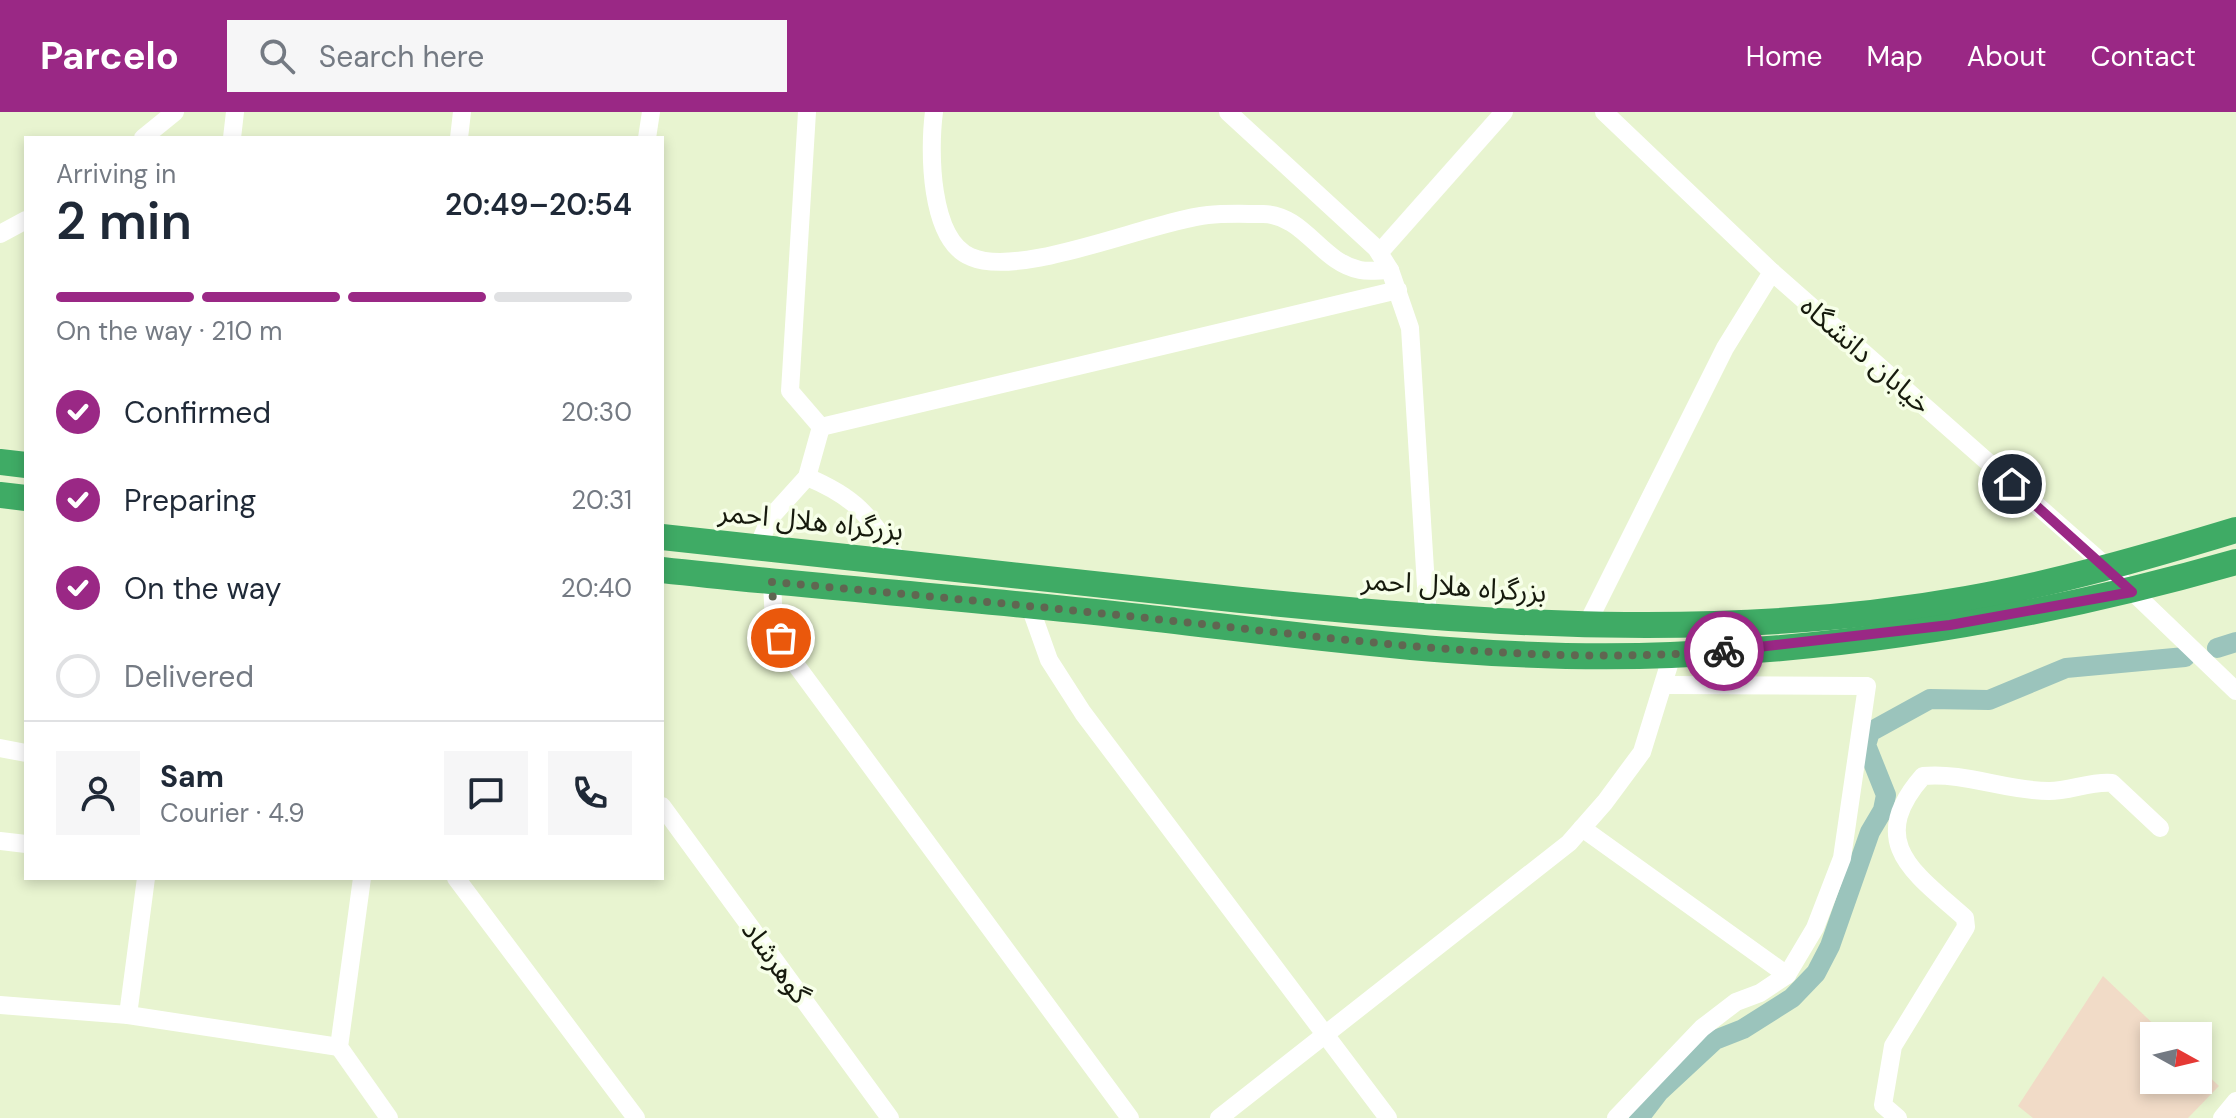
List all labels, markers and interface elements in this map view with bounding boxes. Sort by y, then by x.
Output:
search box [227,20,787,92]
text: Parcelo [40,31,179,81]
icon: search [255,34,299,78]
text: Search here [319,37,484,76]
text: Home [1746,38,1822,75]
text: Map [1866,38,1923,75]
text: About [1967,38,2046,75]
text: Contact [2090,38,2196,75]
text: Arriving in [56,157,176,191]
text: 20:49–20:54 [445,185,632,224]
text: 2 min [56,187,192,255]
street label: خیابان دانشگاه [1793,288,1939,422]
text: On the way · 210 m [56,314,282,348]
icon: check [56,390,100,434]
text: Confirmed [124,393,271,432]
text: 20:30 [561,395,632,429]
pin [1978,450,2046,518]
icon: home [1990,462,2034,506]
icon: check [56,478,100,522]
text: Preparing [124,481,256,520]
text: 20:31 [571,483,632,517]
street label: بزرگراه هلال احمر [716,493,905,549]
street label: بزرگراه هلال احمر [1359,561,1548,611]
icon: check [56,566,100,610]
text: On the way [124,569,281,608]
text: 20:40 [561,571,632,605]
pin [747,604,815,672]
courier [1684,611,1764,691]
icon: bag [759,616,803,660]
icon: bike [1702,629,1746,673]
text: Delivered [124,657,254,696]
button: person [56,751,140,835]
button: chat [444,751,528,835]
button: phone [548,751,632,835]
text: Sam [160,757,224,796]
text: Courier · 4.9 [160,796,305,830]
street label: گوهرشاد [733,913,819,1011]
north arrow [2140,1022,2212,1094]
map controls [2140,1022,2212,1094]

